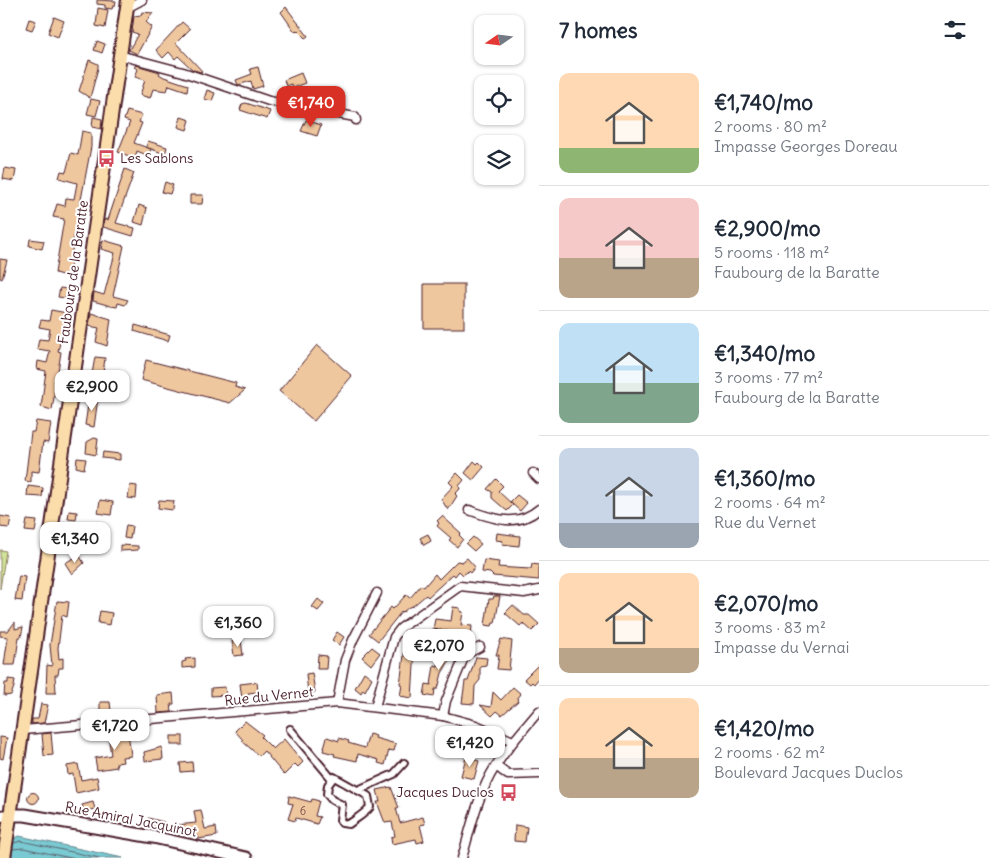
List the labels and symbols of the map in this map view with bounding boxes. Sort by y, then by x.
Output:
north arrow [474,15,524,65]
pin: €1,740 [270,86,352,128]
bus stop icon: Les Sablons [96,148,116,168]
place label: Les Sablons [120,149,193,167]
street label: Faubourg de la Baratte [54,199,92,345]
pin: €2,900 [51,370,133,412]
pin: €1,340 [34,522,116,564]
pin: €1,360 [197,606,279,648]
pin: €2,070 [398,628,480,671]
street label: Rue du Vernet [224,682,315,710]
pin: €1,720 [74,708,156,751]
pin: €1,420 [429,726,511,768]
bus stop icon: Jacques Duclos [498,782,518,802]
place label: Jacques Duclos [396,783,494,801]
street label: Rue Amiral Jacquinot [64,797,199,841]
house number: 6 [300,804,306,818]

